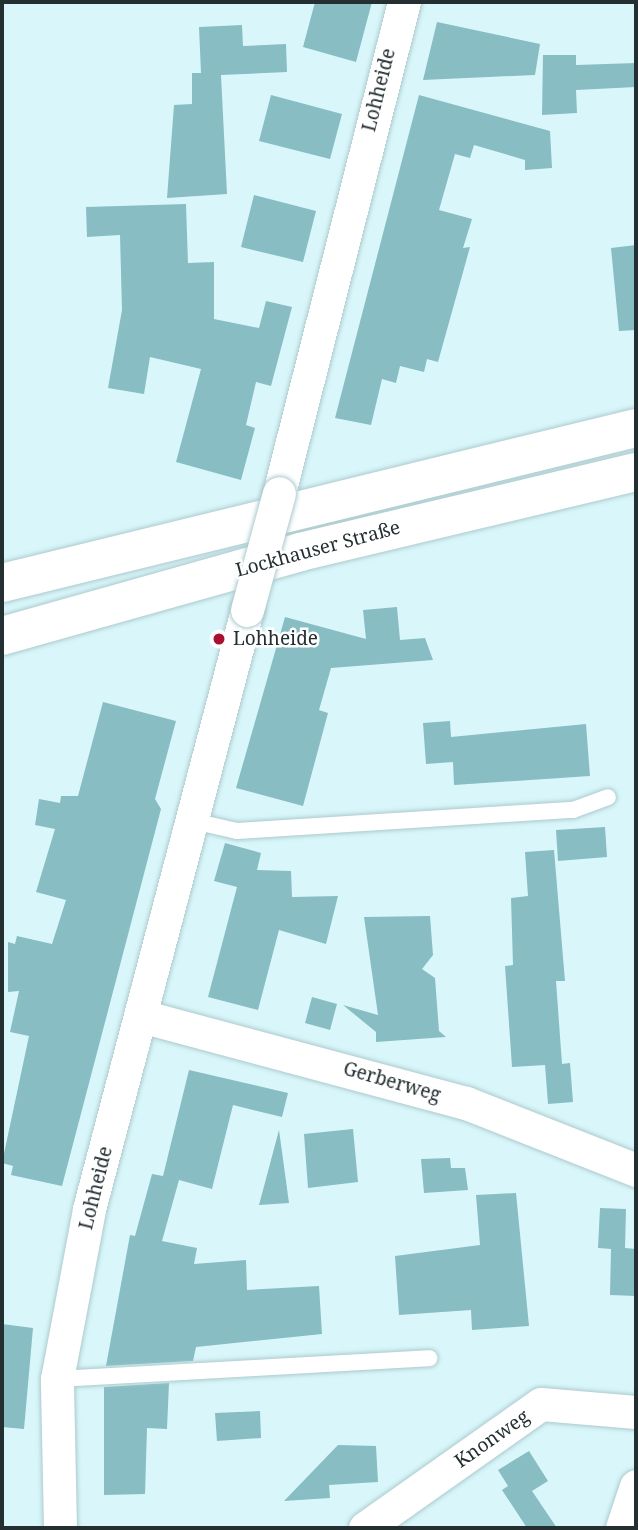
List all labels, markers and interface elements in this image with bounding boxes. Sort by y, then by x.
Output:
street label: Lohheide [358,46,400,134]
street label: Lockhauser Straße [233,516,403,582]
place label: Lohheide [233,628,318,650]
marker: Lohheide [211,631,227,647]
street label: Gerberweg [341,1057,443,1107]
street label: Lohheide [75,1144,117,1232]
street label: Knonweg [450,1405,534,1473]

